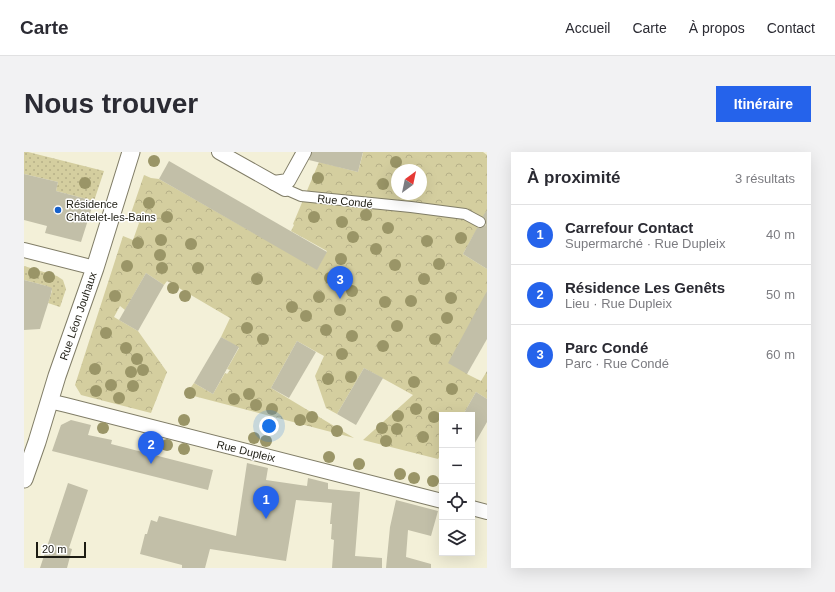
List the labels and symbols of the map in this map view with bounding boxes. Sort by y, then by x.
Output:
north arrow [391,164,427,200]
street label: Rue Condé [317,192,373,210]
place label: Résidence Châtelet-les-Bains [66,198,156,223]
marker: Résidence Châtelet-les-Bains [53,205,63,215]
pin: 3 [327,266,353,299]
street label: Rue Léon Jouhaux [57,270,99,362]
your location [259,416,279,436]
pin: 2 [138,431,164,464]
street label: Rue Dupleix [215,438,277,464]
pin: 1 [253,486,279,519]
scale bar [36,540,86,559]

